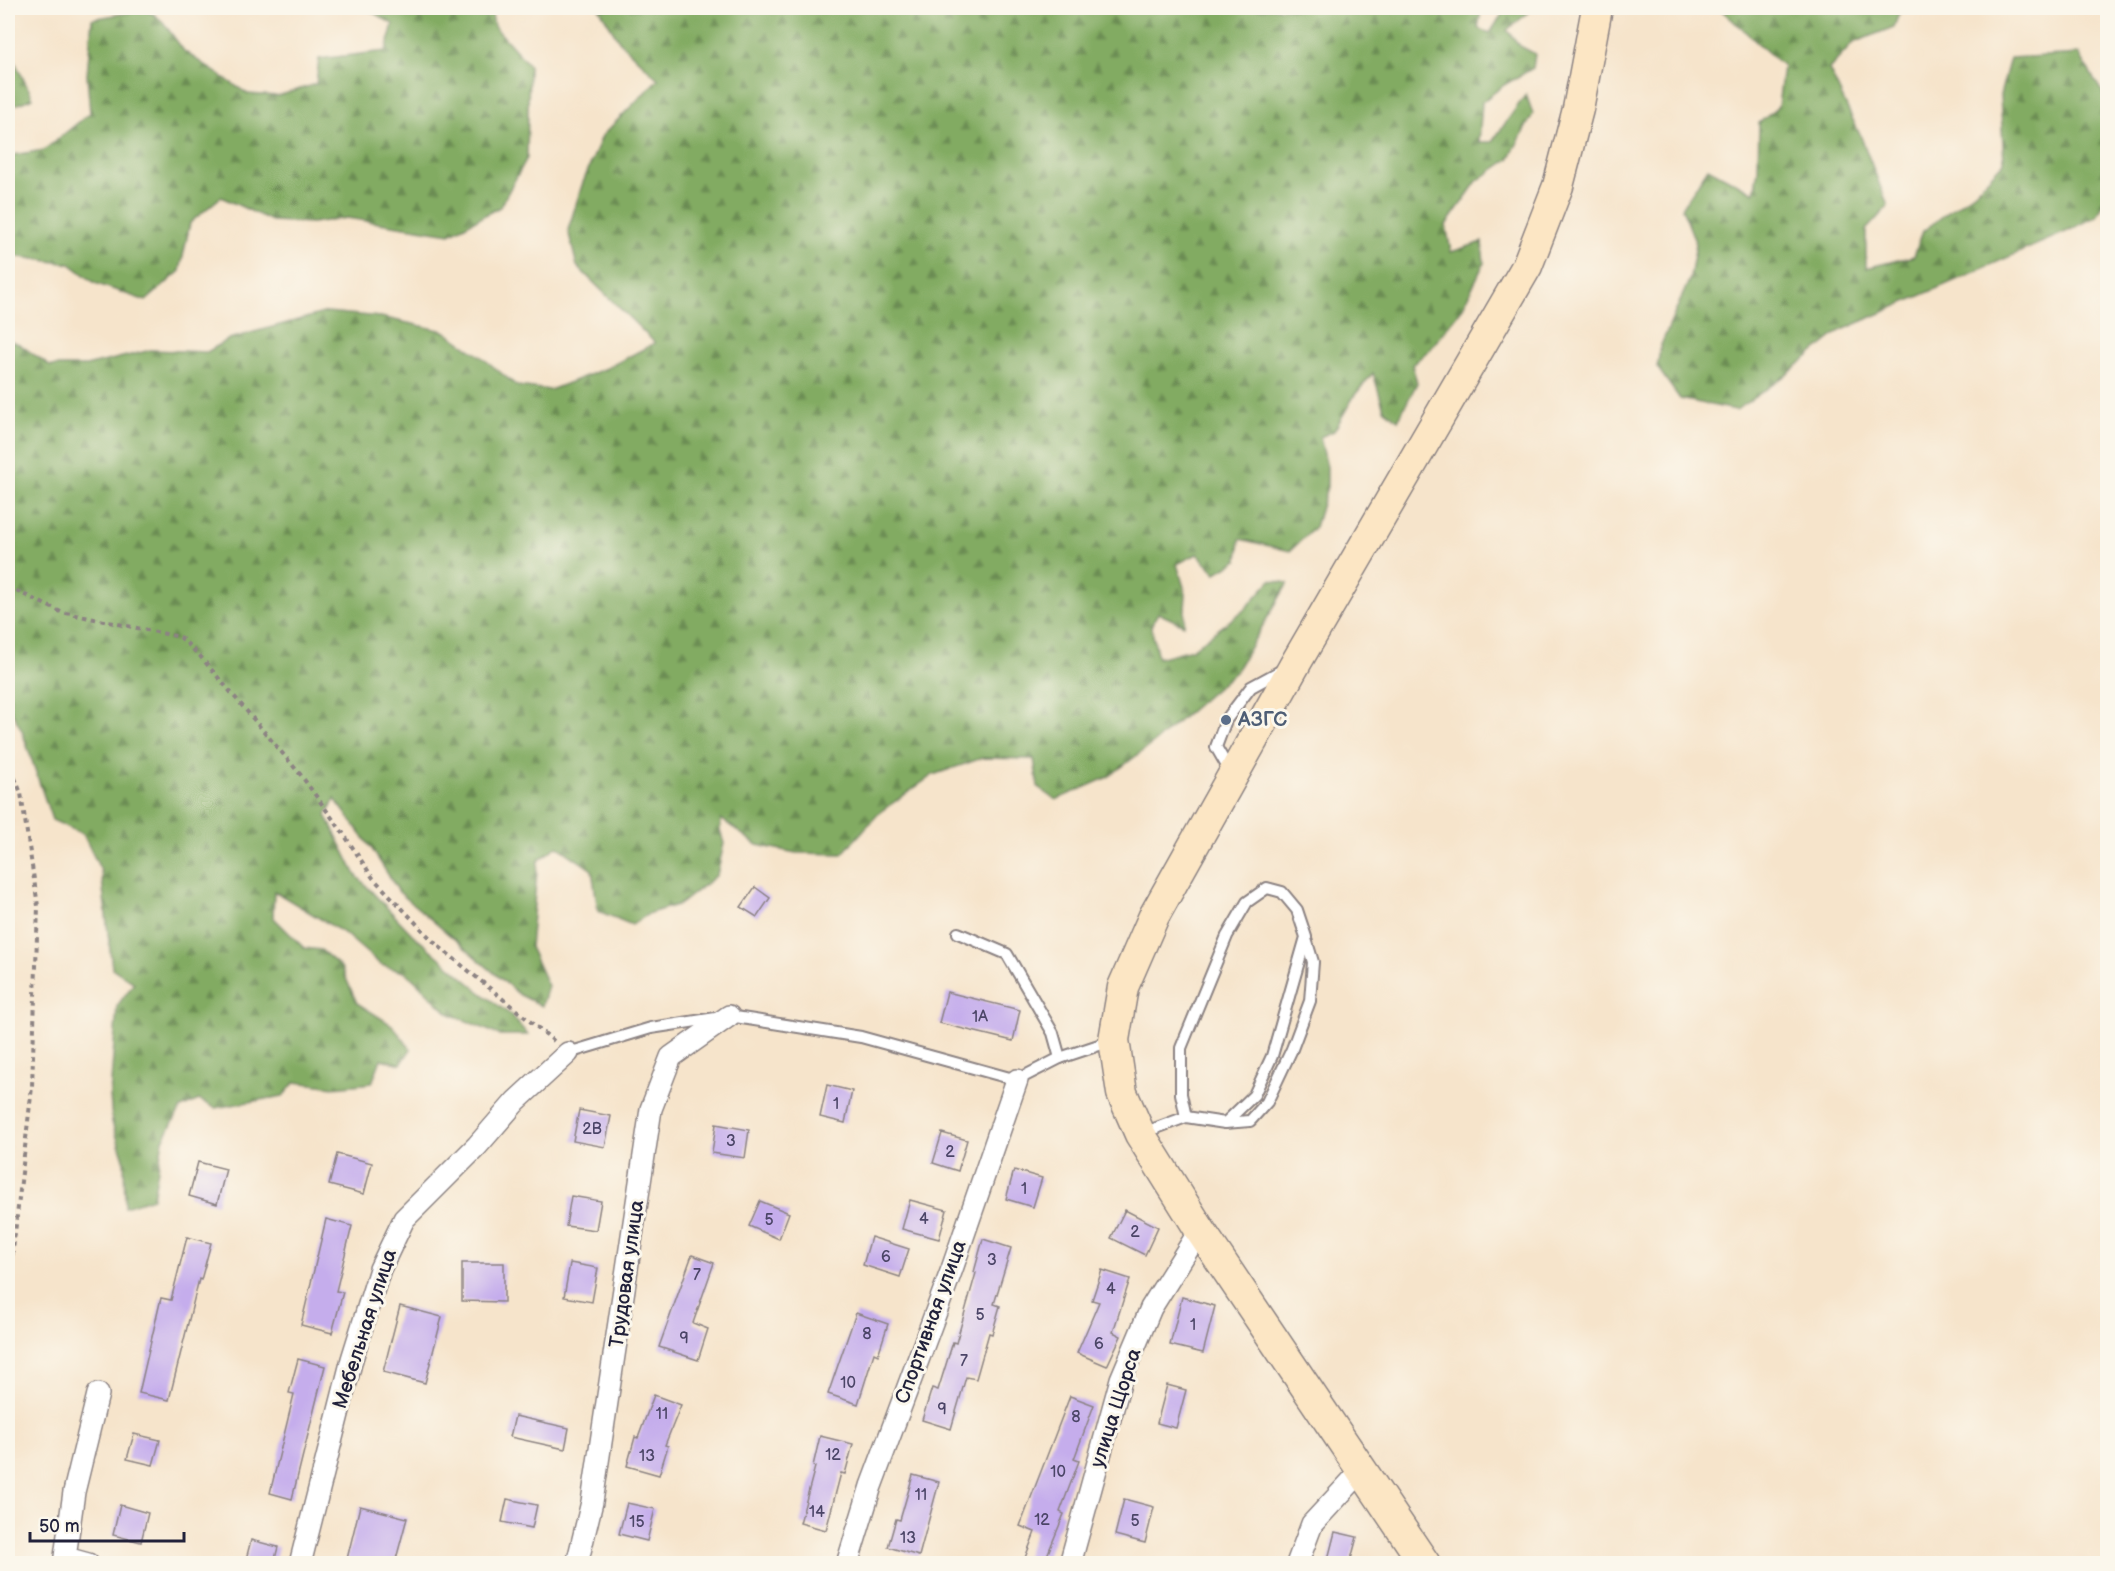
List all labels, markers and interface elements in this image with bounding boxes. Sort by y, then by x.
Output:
place label: АЗГС [1237,708,1287,732]
marker: АЗГС [1219,713,1233,727]
house number: 1А [972,1008,988,1027]
house number: 1 [833,1095,839,1114]
house number: 2В [582,1120,602,1139]
house number: 3 [726,1132,736,1151]
house number: 2 [945,1143,955,1162]
house number: 1 [1021,1180,1027,1199]
street label: Трудовая улица [605,1198,649,1349]
house number: 4 [919,1210,929,1229]
house number: 5 [764,1211,774,1230]
house number: 2 [1130,1223,1140,1242]
street label: Спортивная улица [890,1237,972,1407]
street label: Мебельная улица [328,1246,402,1412]
house number: 6 [881,1248,891,1267]
house number: 3 [987,1251,997,1270]
house number: 7 [693,1266,701,1285]
house number: 4 [1106,1280,1116,1299]
house number: 5 [975,1306,985,1325]
house number: 1 [1190,1316,1196,1335]
house number: 8 [862,1325,872,1344]
house number: 9 [679,1329,689,1348]
house number: 6 [1094,1335,1104,1354]
street label: улица Щорса [1085,1345,1147,1470]
house number: 7 [960,1352,968,1371]
house number: 10 [840,1374,856,1393]
house number: 9 [937,1400,947,1419]
house number: 11 [656,1405,668,1424]
house number: 8 [1071,1408,1081,1427]
house number: 12 [825,1446,841,1465]
house number: 13 [639,1447,655,1466]
house number: 10 [1050,1463,1066,1482]
house number: 11 [915,1486,927,1505]
house number: 14 [809,1503,825,1522]
scale bar [30,1505,184,1543]
house number: 12 [1034,1511,1050,1530]
house number: 5 [1130,1512,1140,1531]
house number: 15 [629,1513,645,1532]
text: 50 m [39,1516,80,1537]
house number: 13 [900,1529,916,1548]

